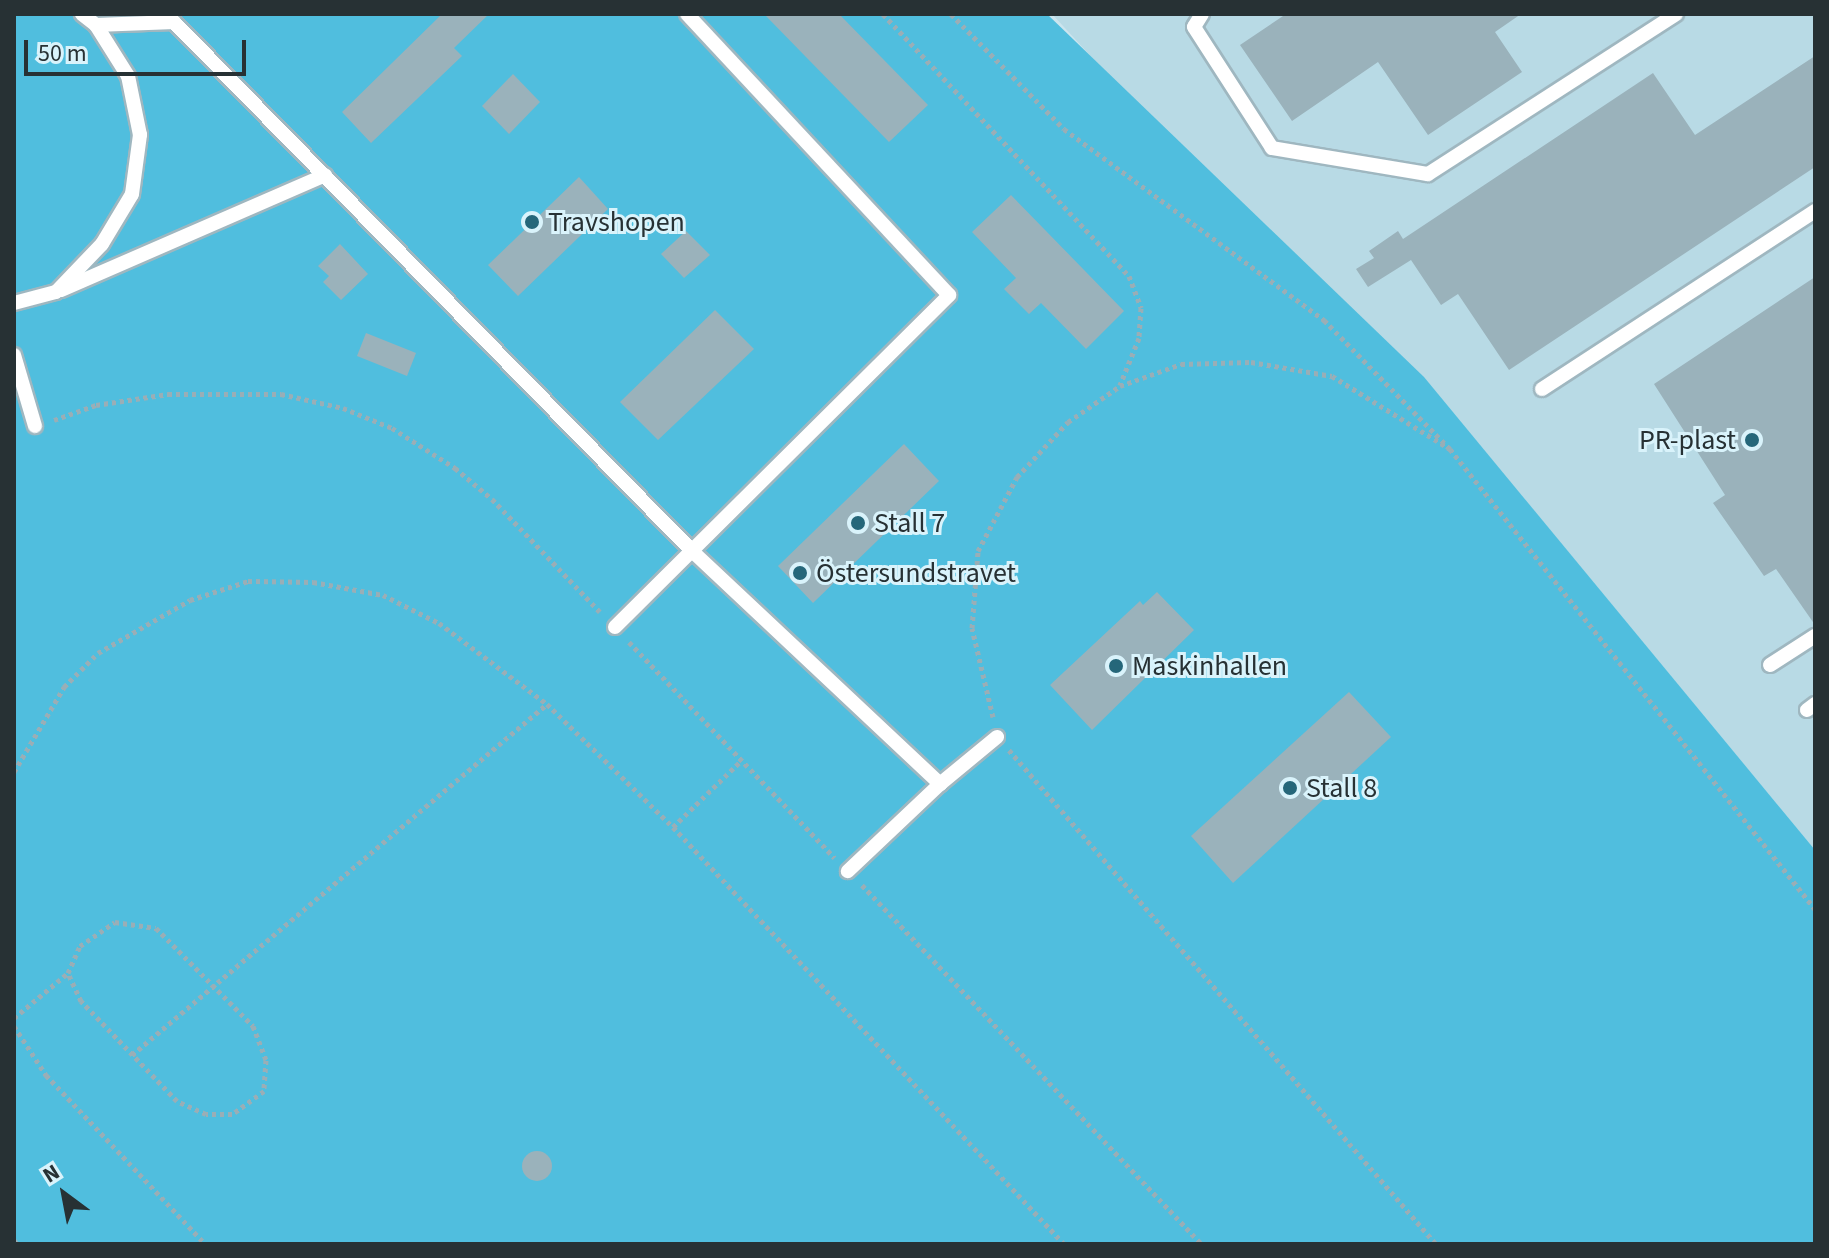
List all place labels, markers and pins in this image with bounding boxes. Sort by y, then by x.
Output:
place label: Travshopen [548,205,685,239]
marker: Travshopen [523,213,541,231]
place label: PR-plast [1639,423,1736,457]
marker: PR-plast [1743,431,1761,449]
place label: Stall 7 [874,506,945,540]
marker: Stall 7 [849,514,867,532]
place label: Östersundstravet [816,556,1016,590]
marker: Östersundstravet [791,564,809,582]
place label: Maskinhallen [1132,649,1287,683]
marker: Maskinhallen [1107,657,1125,675]
place label: Stall 8 [1306,771,1377,805]
marker: Stall 8 [1281,779,1299,797]

